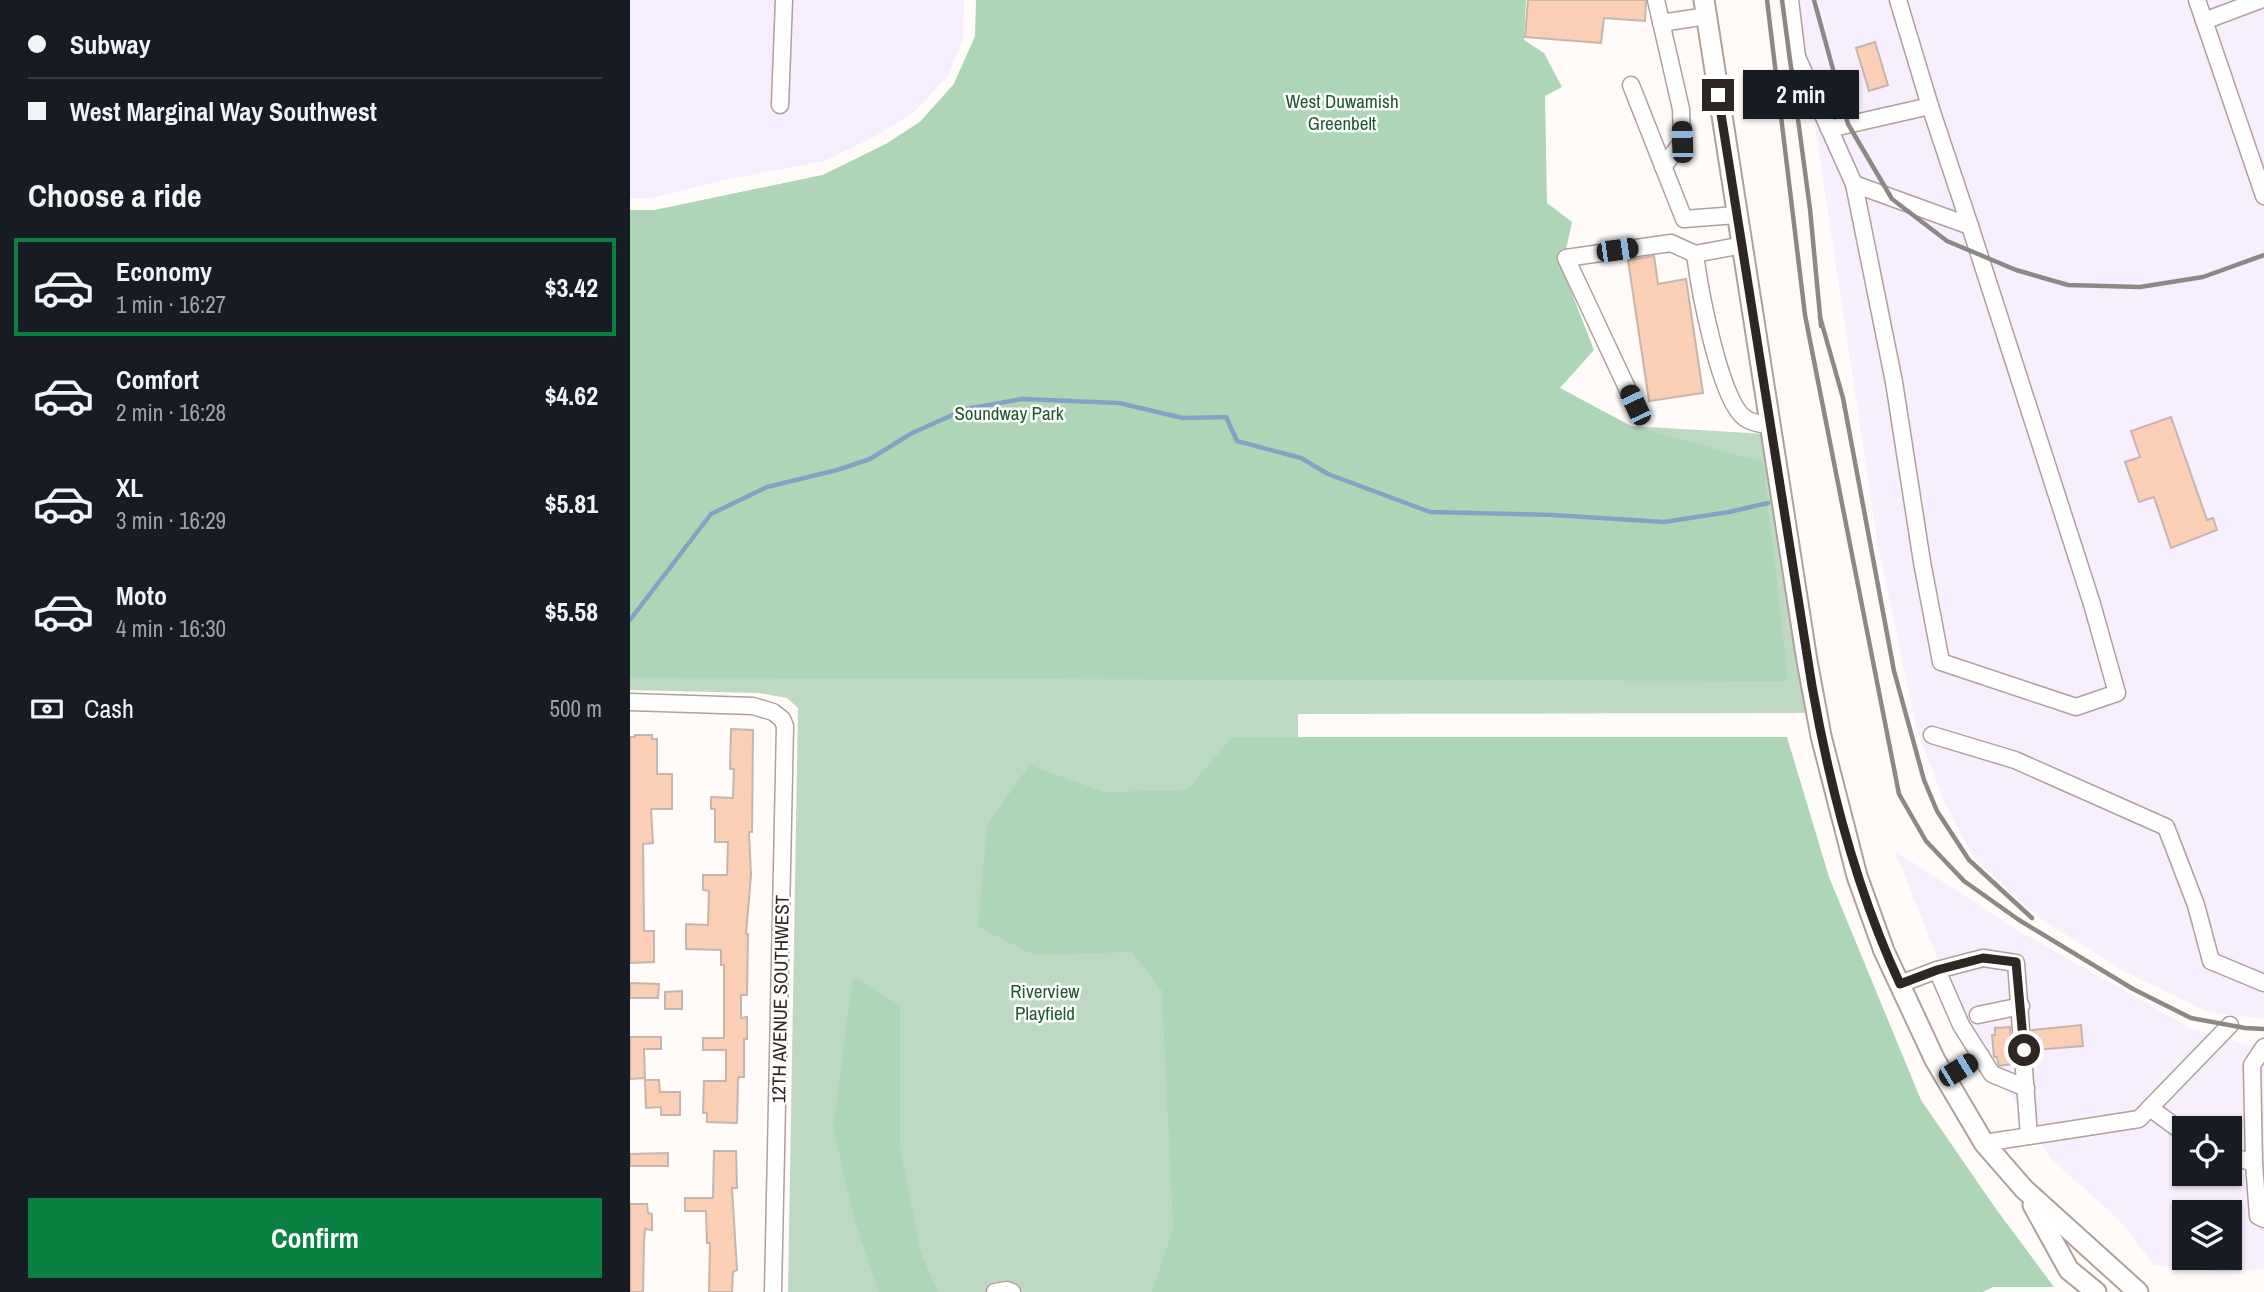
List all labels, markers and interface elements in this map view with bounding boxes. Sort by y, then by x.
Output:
text: Subway [70,27,151,62]
callout: 2 min [1742,70,1858,119]
route end [1702,79,1734,111]
text: 2 min [1776,79,1826,110]
park label: West Duwamish Greenbelt [1285,88,1399,136]
text: West Marginal Way Southwest [70,94,377,129]
car [1671,121,1694,163]
text: Choose a ride [28,174,202,217]
car [1595,237,1640,263]
text: Economy [116,254,212,289]
icon: car [32,256,95,319]
text: $3.42 [545,270,598,305]
text: 1 min · 16:27 [116,289,226,320]
text: Comfort [116,362,199,397]
icon: car [32,364,95,427]
text: $4.62 [545,378,598,413]
car [1617,382,1654,428]
text: 2 min · 16:28 [116,397,226,428]
park label: Soundway Park [954,400,1064,426]
text: XL [116,470,143,505]
icon: car [32,472,95,535]
text: $5.81 [545,486,598,521]
text: 3 min · 16:29 [116,505,226,536]
text: Moto [116,578,167,613]
icon: car [32,580,95,643]
text: $5.58 [545,594,598,629]
text: 4 min · 16:30 [116,613,226,644]
icon: cash [28,690,66,728]
text: Cash [84,691,134,726]
text: 500 m [550,693,602,724]
street label: 12TH AVENUE SOUTHWEST [765,894,795,1103]
park label: Riverview Playfield [1010,978,1080,1026]
route start [2008,1034,2040,1066]
car [1935,1050,1982,1090]
map controls [2172,1116,2242,1270]
button: locate [2172,1116,2242,1186]
button: Confirm [28,1198,602,1278]
button: layers [2172,1200,2242,1270]

